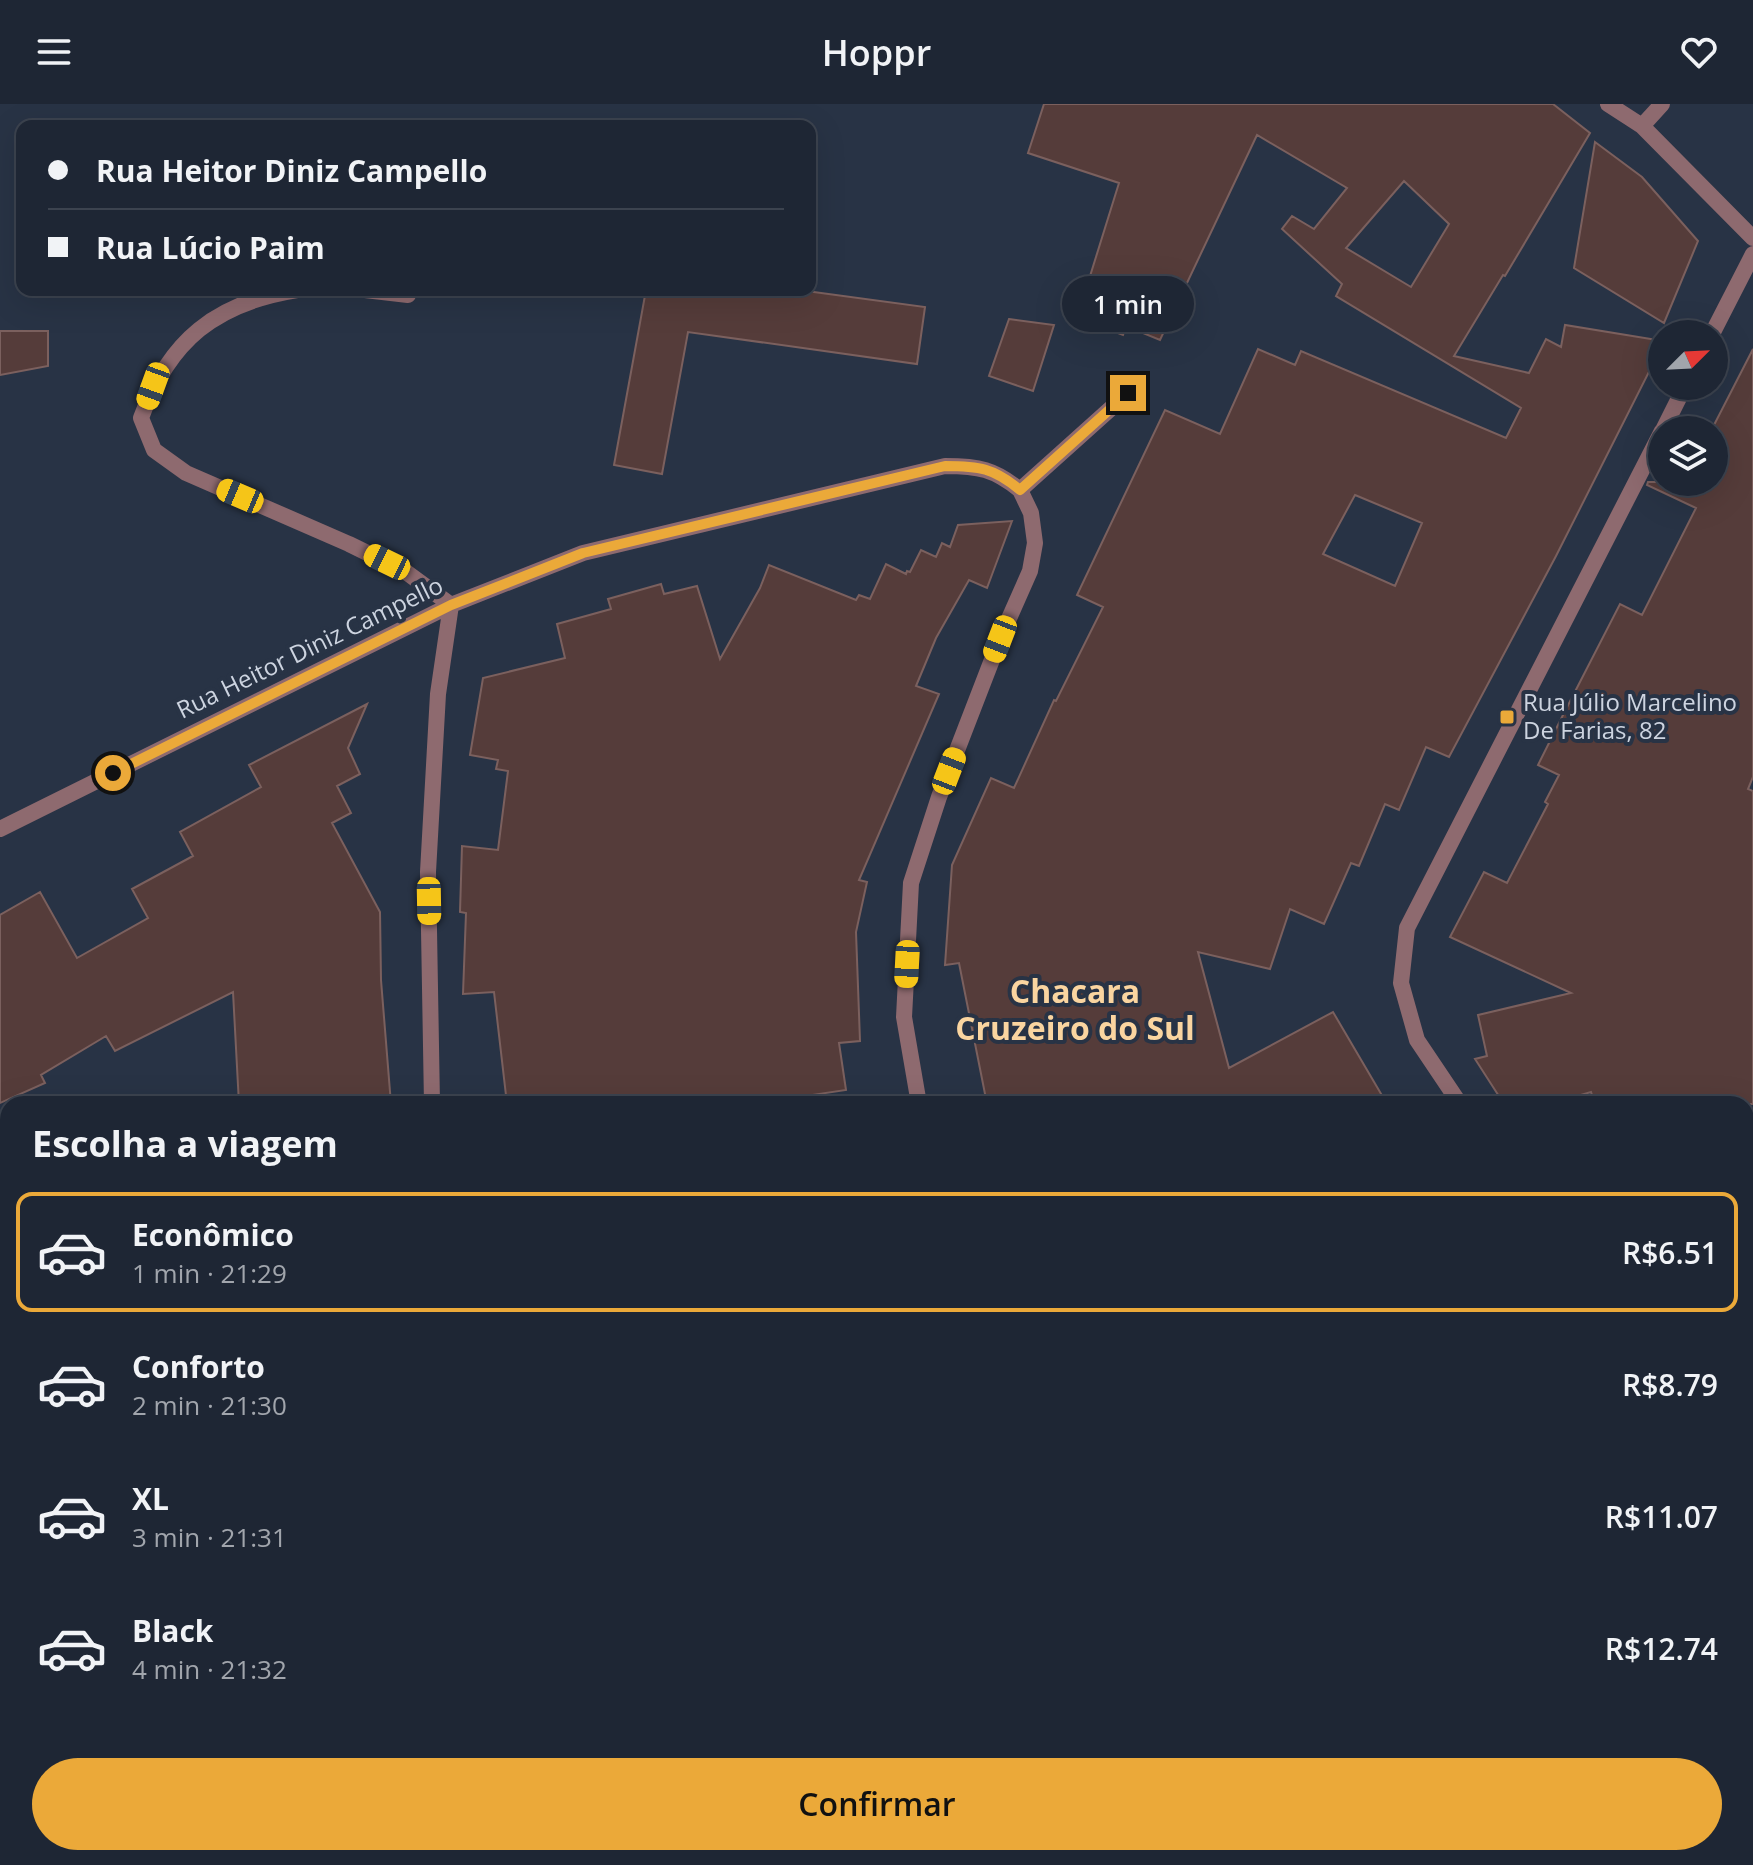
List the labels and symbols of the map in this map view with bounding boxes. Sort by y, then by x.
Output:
callout: 1 min [1062,277,1194,333]
north arrow [1648,320,1728,400]
car [134,359,172,413]
route end [1110,375,1146,411]
car [213,476,267,516]
car [360,541,414,583]
street label: Rua Heitor Diniz Campello [171,568,448,726]
car [980,612,1020,666]
place label: Rua Júlio Marcelino De Farias, 82 [1523,685,1737,746]
marker: Rua Júlio Marcelino De Farias, 82 [1498,708,1516,726]
car [929,744,969,798]
route start [95,755,131,791]
car [417,877,441,925]
car [894,939,920,989]
district label: Chacara Cruzeiro do Sul [955,969,1195,1049]

